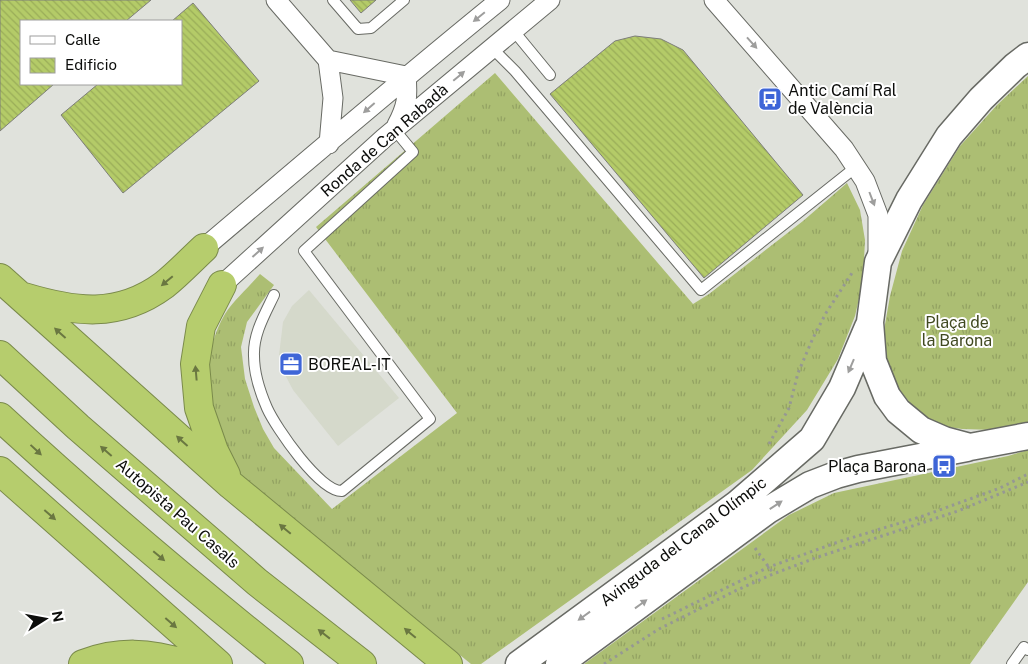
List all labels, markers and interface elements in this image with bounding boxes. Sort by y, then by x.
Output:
one-way arrow [473,11,486,22]
legend [20,20,182,85]
text: Calle [65,31,101,48]
one-way arrow [746,37,758,49]
text: Edificio [65,56,117,73]
one-way arrow [452,70,465,81]
street label: Ronda de Can Rabadà [317,80,452,201]
place label: Antic Camí Ral de València [788,81,897,118]
bus stop icon: Antic Camí Ral de València [757,86,783,112]
one-way arrow [364,102,376,114]
one-way arrow [868,192,876,207]
one-way arrow [252,246,264,258]
one-way arrow [161,275,174,286]
park label: Plaça de la Barona [922,313,992,350]
one-way arrow [55,327,67,339]
office icon: BOREAL-IT [278,351,304,377]
place label: BOREAL-IT [308,355,391,374]
one-way arrow [847,359,855,373]
one-way arrow [192,365,200,381]
one-way arrow [176,435,188,447]
one-way arrow [29,444,41,456]
one-way arrow [100,445,112,457]
bus stop icon: Plaça Barona [931,453,957,479]
street label: Autopista Pau Casals [112,455,243,572]
place label: Plaça Barona [828,457,926,476]
street label: Avinguda del Canal Olímpic [596,473,770,610]
one-way arrow [770,500,783,510]
one-way arrow [43,509,55,521]
one-way arrow [279,524,292,535]
one-way arrow [152,551,165,562]
north arrow [20,594,70,644]
one-way arrow [634,599,647,610]
text: N [49,610,67,623]
one-way arrow [578,610,591,620]
one-way arrow [165,617,177,629]
one-way arrow [404,627,417,638]
one-way arrow [317,629,331,639]

